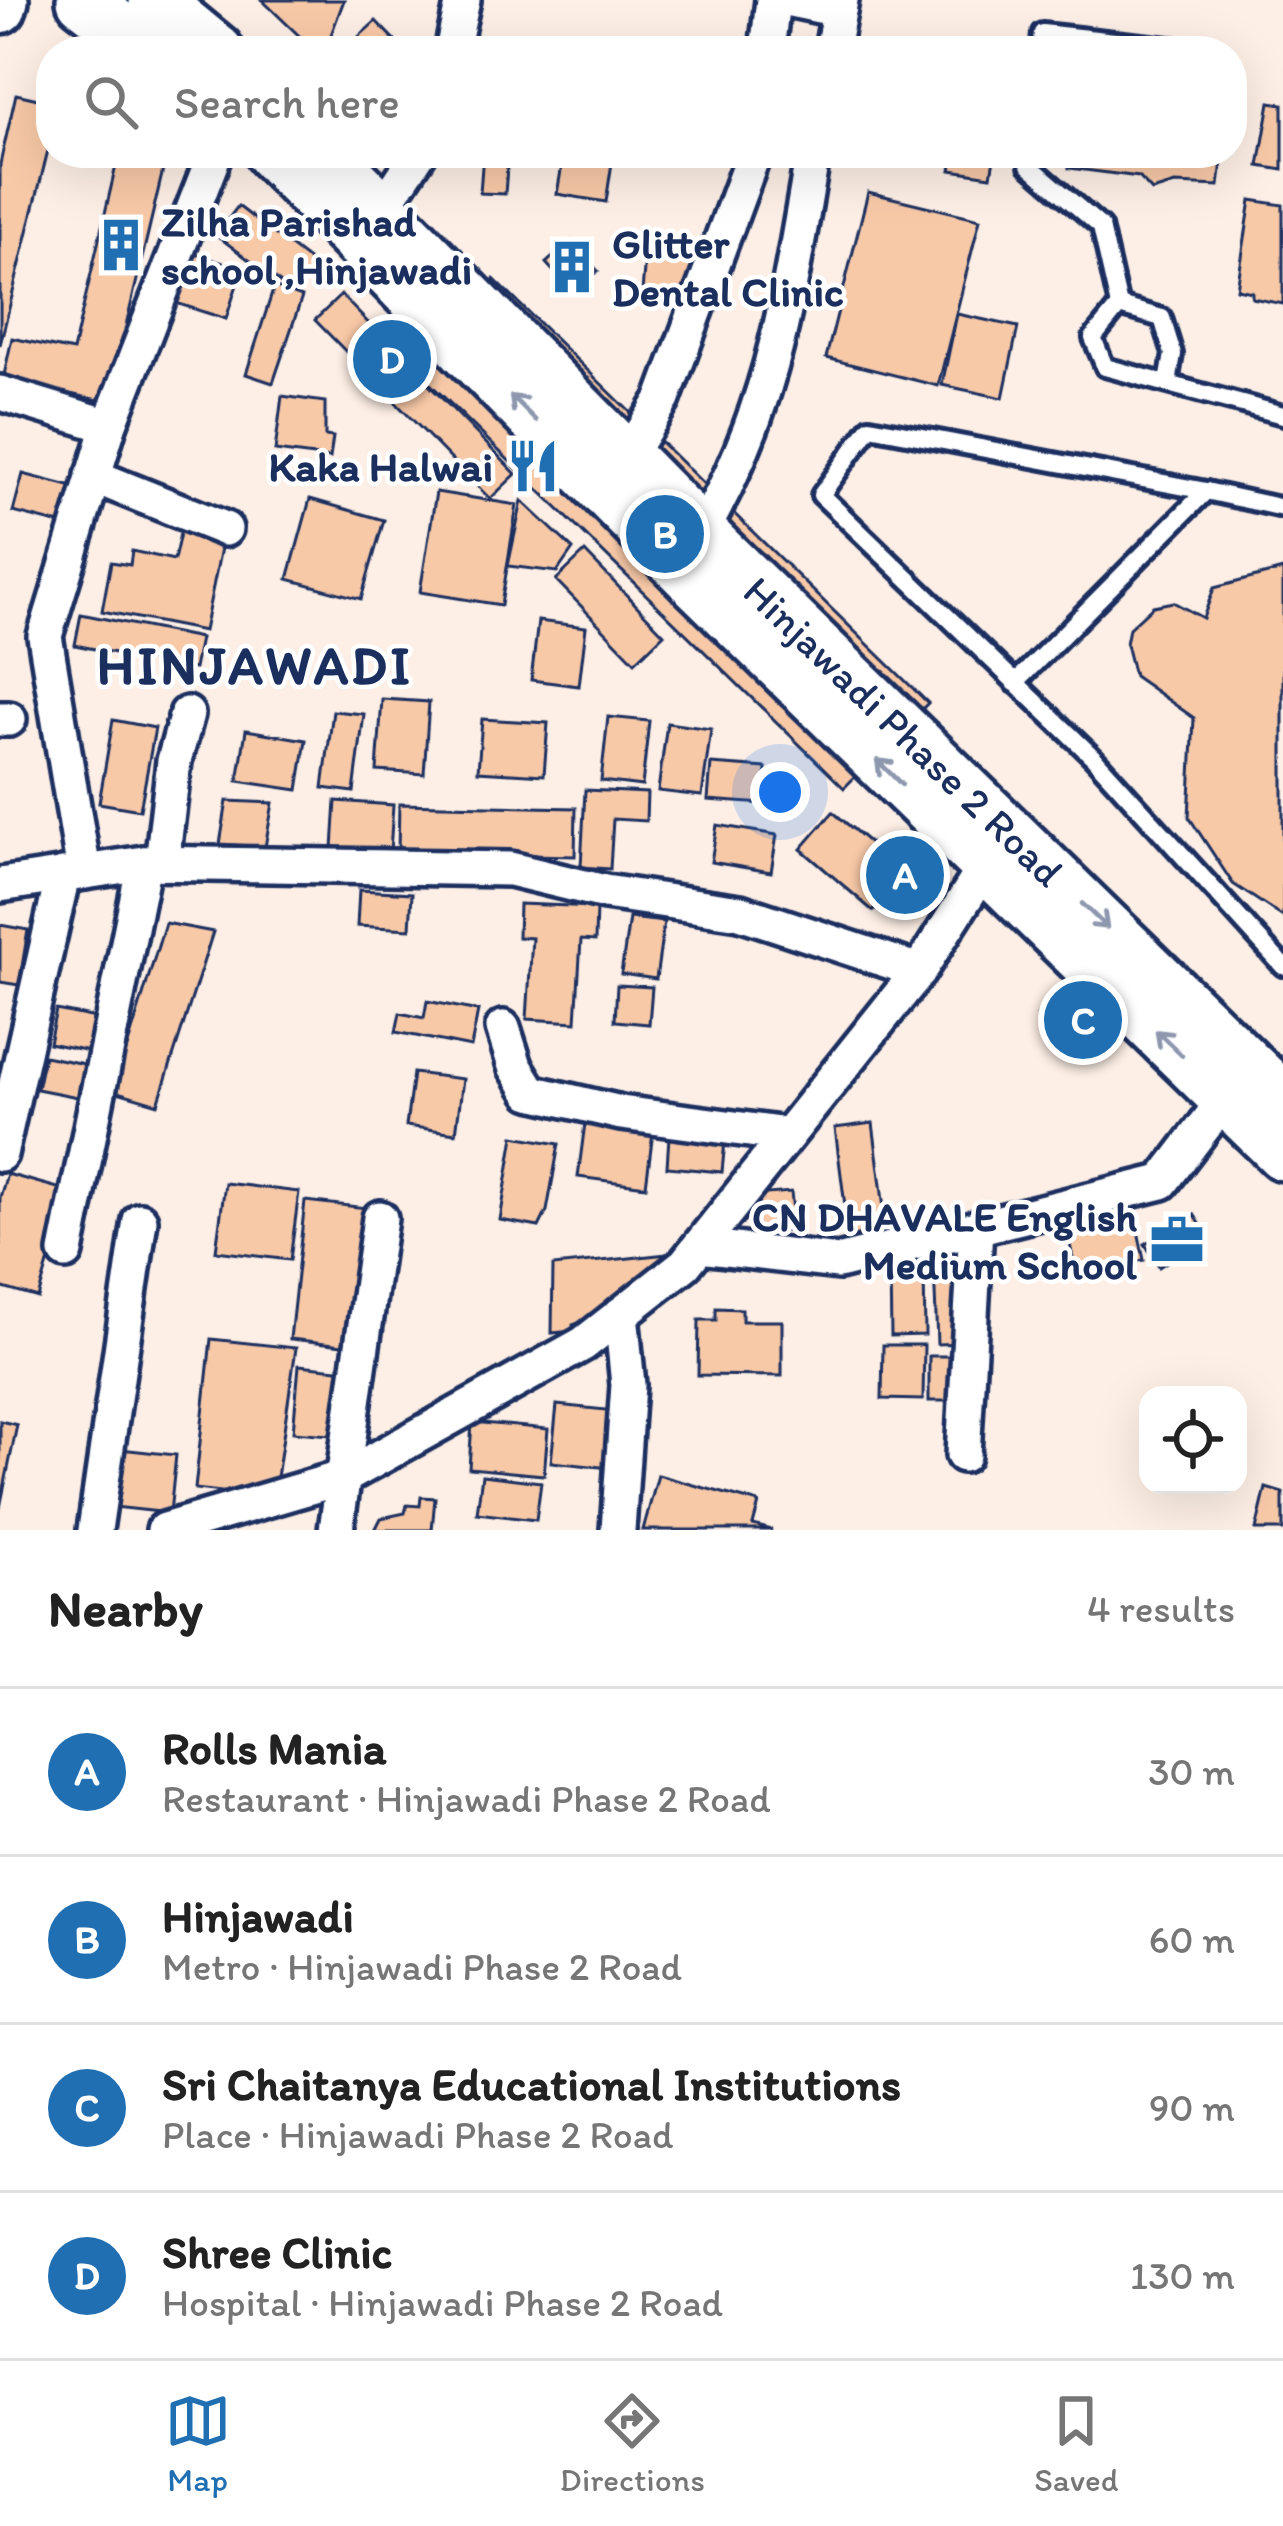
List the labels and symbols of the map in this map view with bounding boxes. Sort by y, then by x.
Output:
place label: Zilha Parishad school ,Hinjawadi [161,196,472,295]
building icon: Zilha Parishad school ,Hinjawadi [92,216,150,274]
place label: Glitter Dental Clinic [612,218,844,317]
building icon: Glitter Dental Clinic [543,238,601,296]
pin: D [353,314,431,404]
one-way arrow [509,394,538,423]
restaurant icon: Kaka Halwai [504,437,562,495]
place label: Kaka Halwai [268,441,493,492]
pin: B [626,489,704,579]
street label: Hinjawadi Phase 2 Road [733,565,1074,897]
district label: HINJAWADI [97,633,413,698]
one-way arrow [875,758,904,787]
your location [750,762,810,822]
pin: A [866,830,944,920]
one-way arrow [1080,902,1109,930]
pin: C [1044,975,1122,1065]
one-way arrow [1155,1030,1184,1058]
place label: CN DHAVALE English Medium School [752,1191,1138,1290]
office icon: CN DHAVALE English Medium School [1148,1211,1206,1269]

